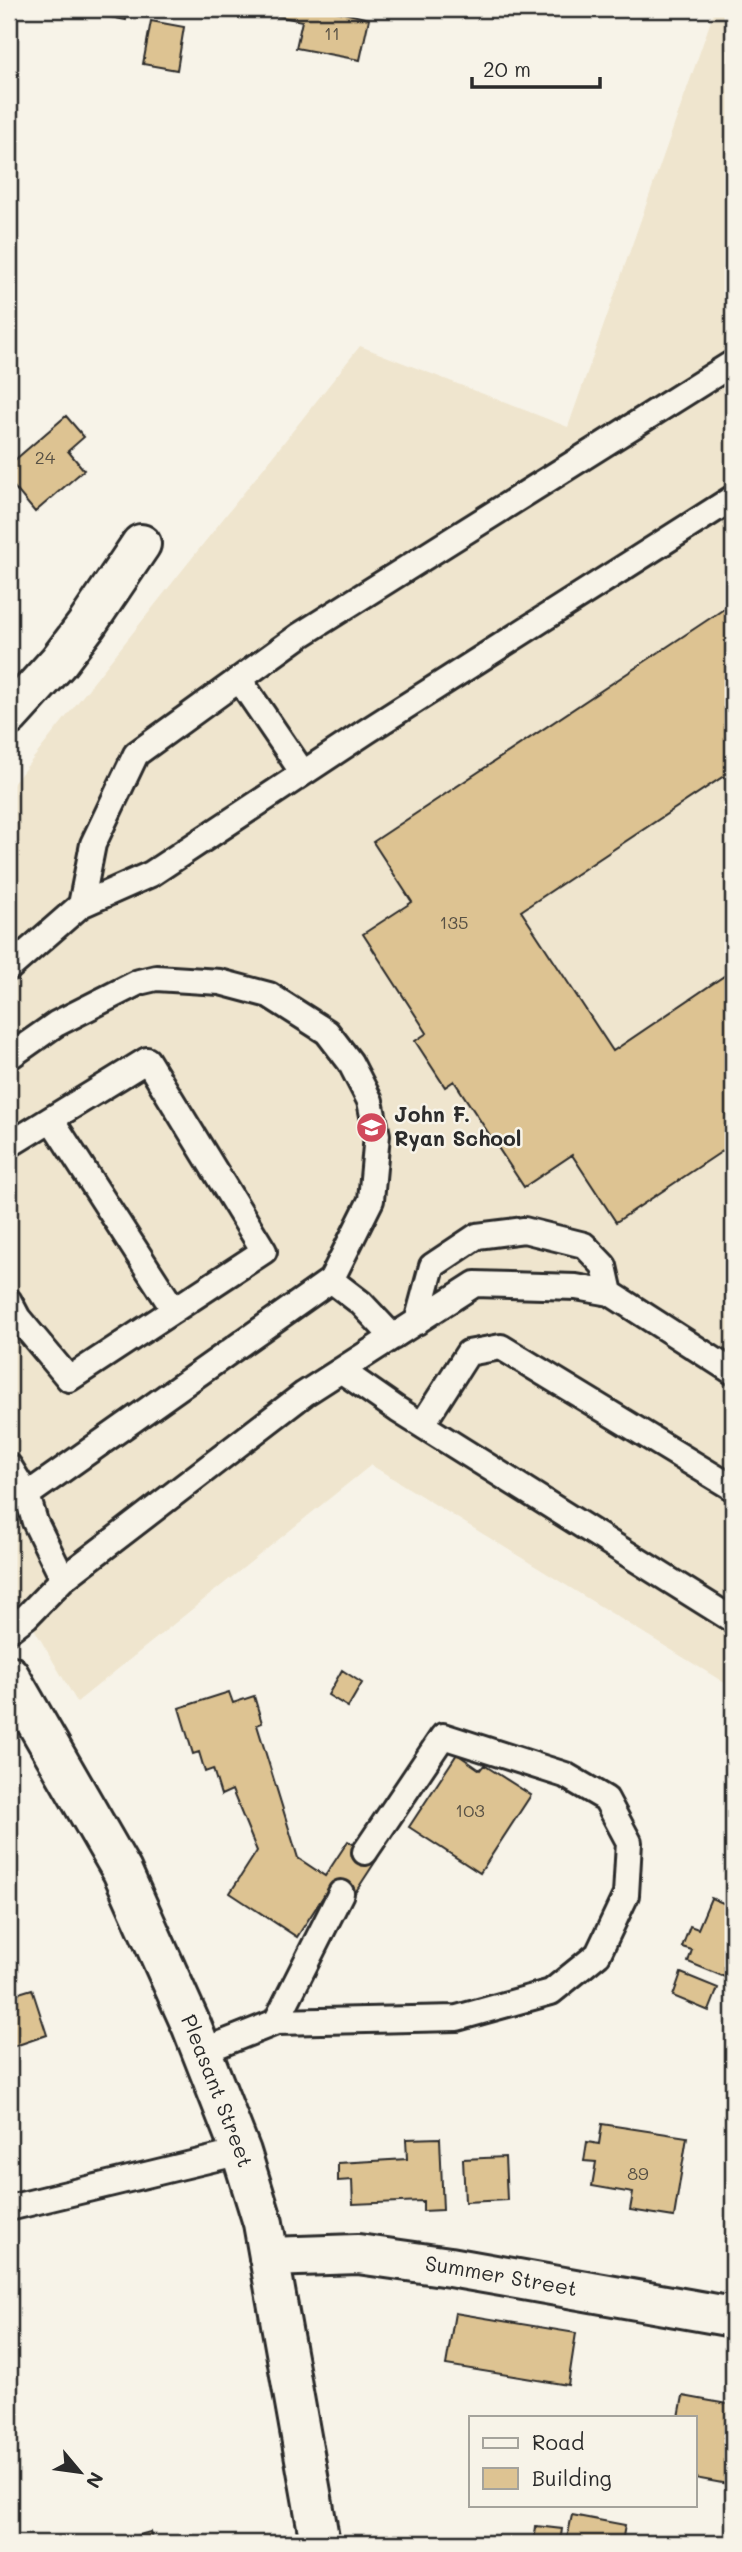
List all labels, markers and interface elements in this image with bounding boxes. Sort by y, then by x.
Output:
house number: 11 [324,21,340,45]
scale bar [472,46,600,90]
text: 20 m [483,55,531,82]
house number: 24 [35,445,56,469]
house number: 135 [439,910,469,934]
place label: John F. Ryan School [394,1100,522,1152]
school or university icon: John F. Ryan School [354,1110,388,1144]
house number: 103 [455,1798,485,1822]
street label: Pleasant Street [176,2010,260,2170]
house number: 89 [627,2161,649,2185]
street label: Summer Street [424,2249,580,2301]
legend [469,2416,696,2506]
text: Road [532,2428,584,2455]
north arrow [46,2436,116,2506]
text: Building [532,2464,612,2491]
text: N [81,2468,110,2493]

